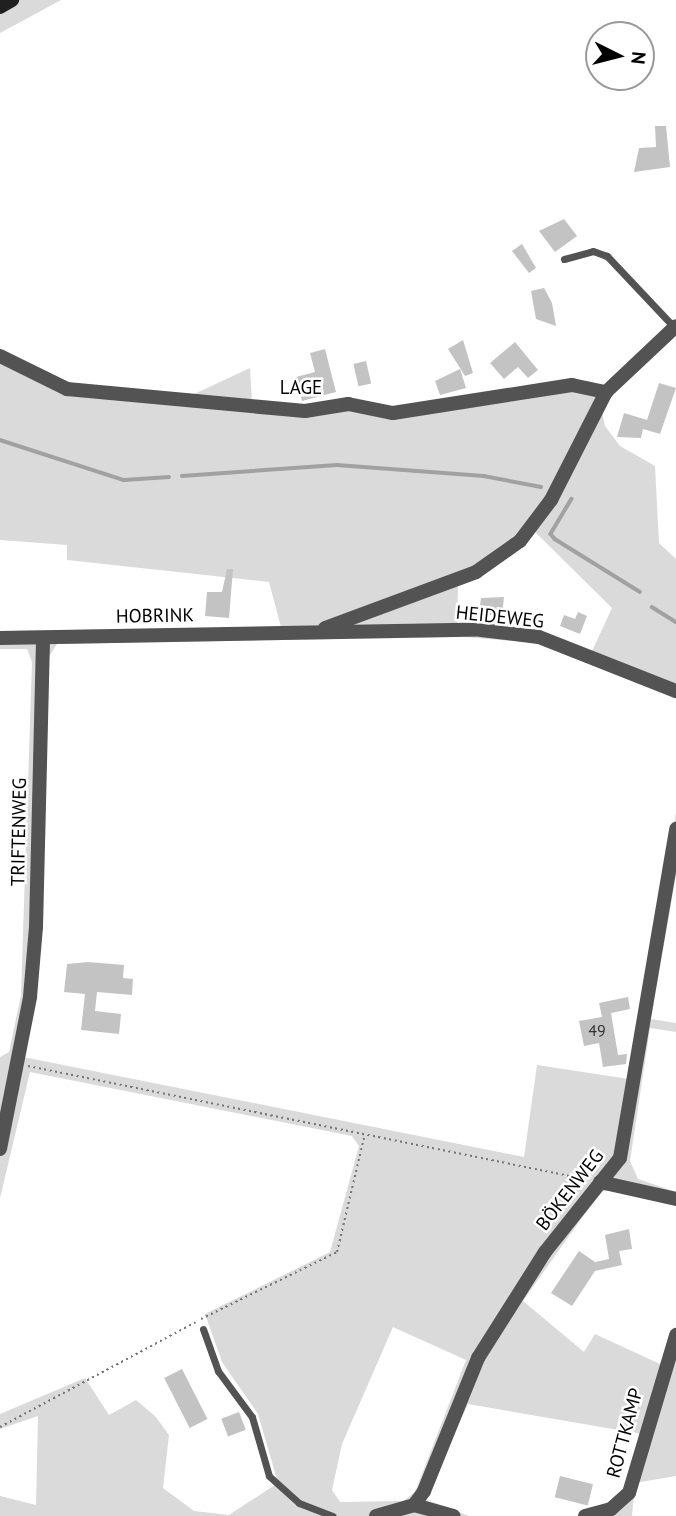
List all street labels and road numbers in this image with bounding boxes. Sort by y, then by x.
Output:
street label: LAGE [280,377,322,399]
street label: HEIDEWEG [455,601,545,633]
street label: HOBRINK [116,604,194,628]
street label: TRIFTENWEG [7,778,31,886]
street label: BÖKENWEG [531,1145,609,1235]
street label: ROTTKAMP [602,1386,648,1480]

